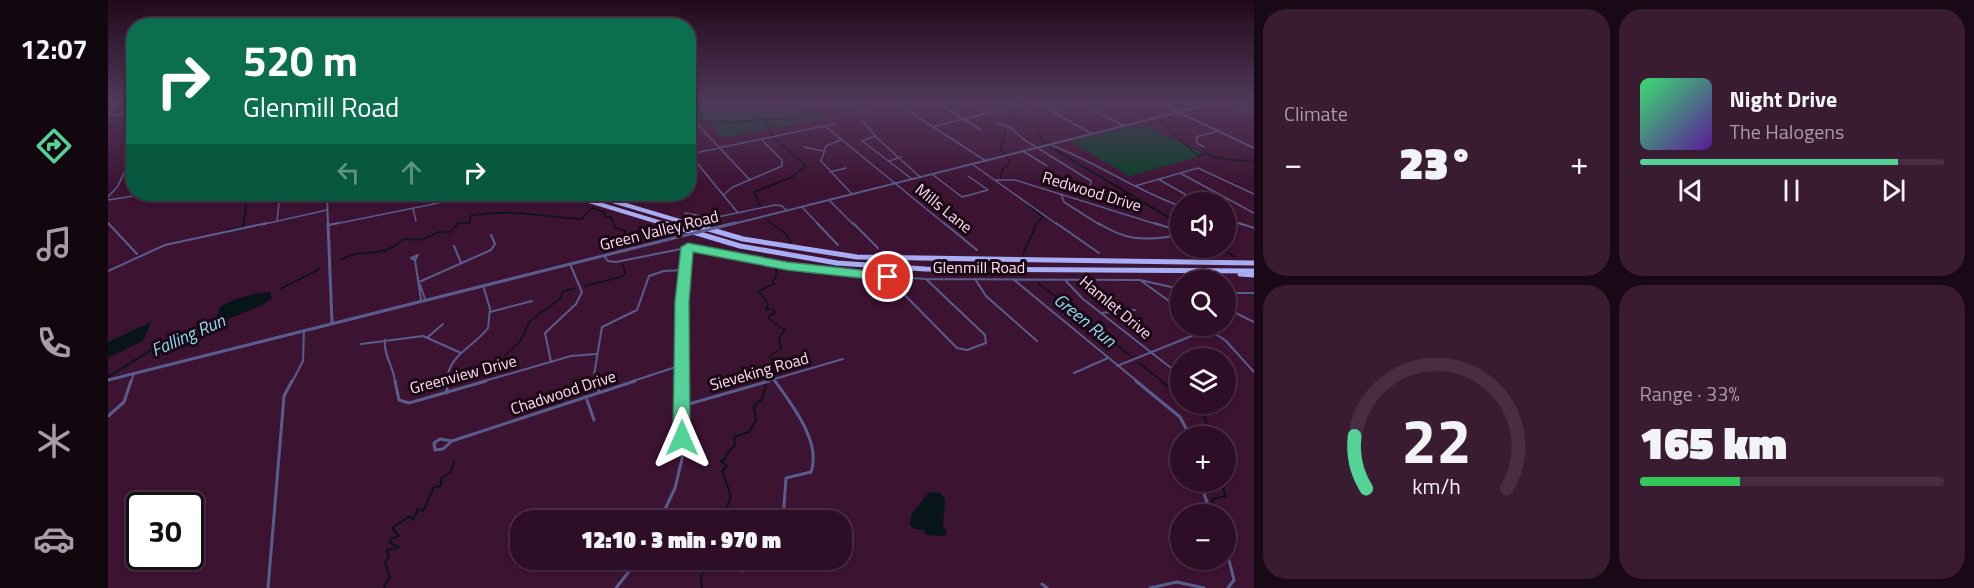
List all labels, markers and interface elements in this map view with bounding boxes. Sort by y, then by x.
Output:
text: 12:07 [20,28,88,69]
text: 520 m [243,28,358,92]
icon: right [144,42,222,120]
text: Night Drive [1730,82,1837,116]
text: Glenmill Road [243,86,399,127]
text: Climate [1284,98,1348,129]
text: The Halogens [1730,116,1844,147]
icon: directions [33,125,75,167]
text: 23° [1399,128,1473,196]
text: − [1284,138,1302,188]
text: + [1570,138,1588,188]
icon: left [332,156,365,189]
icon: ahead [395,156,428,189]
icon: right [458,156,491,189]
street label: Redwood Drive [1040,165,1144,217]
icon: previous [1674,174,1707,207]
icon: pause [1775,174,1808,207]
icon: next [1877,174,1910,207]
street label: Mills Lane [910,177,978,239]
map controls [1170,192,1236,570]
button: sound [1170,192,1236,258]
street label: Green Valley Road [597,204,721,256]
icon: music [33,223,75,265]
pin [862,251,913,302]
street label: Glenmill Road [933,255,1025,279]
icon: arrive [871,260,904,293]
street label: Hamlet Drive [1075,270,1157,344]
button: search [1170,270,1236,336]
water label: Green Run [1048,286,1123,354]
water label: Falling Run [147,306,230,363]
icon: phone [33,322,75,364]
street label: Sieveking Road [707,345,811,397]
street label: Greenview Drive [407,348,519,400]
button: layers [1170,348,1236,414]
street label: Chadwood Drive [507,364,619,420]
text: Range · 33% [1640,378,1740,409]
text: 22 [1401,392,1471,487]
position arrow [650,406,714,470]
text: 165 km [1640,408,1787,476]
icon: climate [33,420,75,462]
button: + [1170,426,1236,492]
text: km/h [1412,470,1461,502]
speed limit sign: 30 [126,492,204,570]
button: − [1170,504,1236,570]
icon: car [33,518,75,560]
text: 12:10 · 3 min · 970 m [581,523,781,557]

